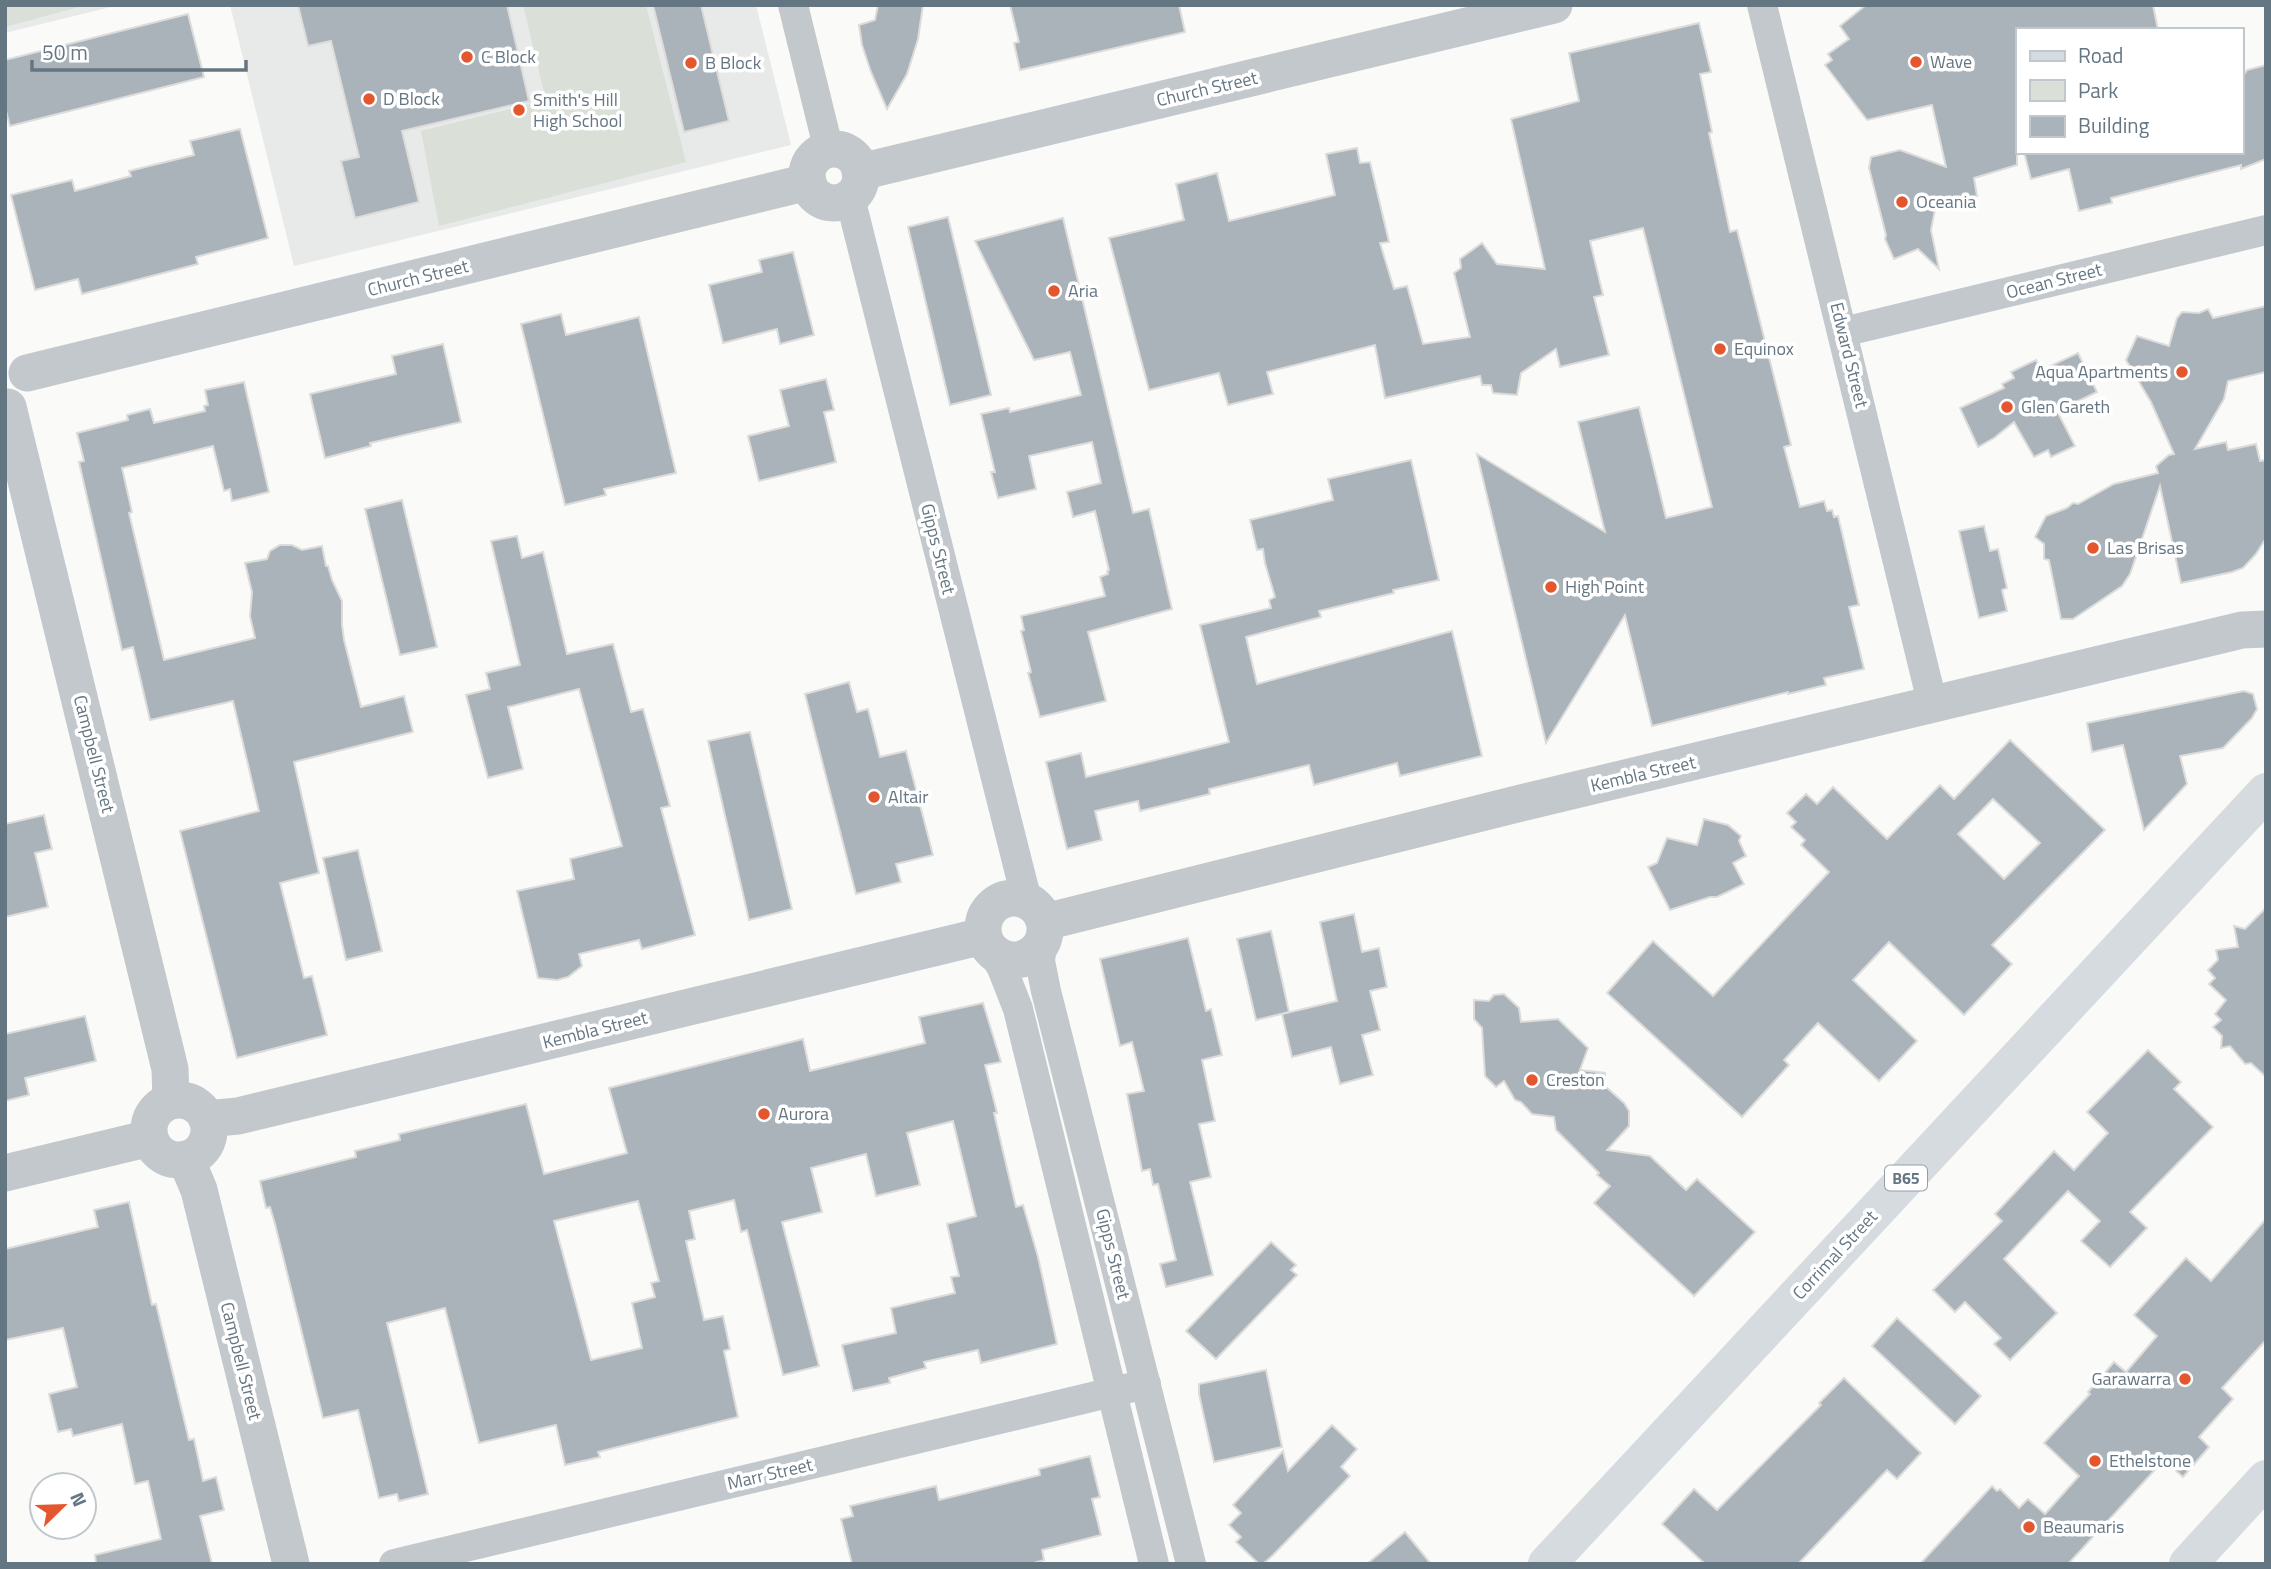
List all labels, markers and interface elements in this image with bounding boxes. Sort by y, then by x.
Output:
scale bar [32,28,245,72]
legend [2016,28,2243,154]
text: 50 m [42,36,88,68]
text: Road [2078,39,2123,71]
place label: C Block [481,43,536,70]
place label: Wave [1930,48,1972,75]
marker: C Block [459,49,475,65]
place label: B Block [705,49,762,76]
marker: Wave [1908,54,1924,70]
marker: B Block [683,55,699,71]
street label: Church Street [1154,64,1261,113]
text: Park [2078,74,2118,106]
place label: D Block [383,85,440,112]
place label: Smith's Hill High School [533,86,622,134]
marker: D Block [361,91,377,107]
marker: Smith's Hill High School [511,102,527,118]
text: Building [2078,109,2150,141]
place label: Oceania [1916,188,1976,215]
marker: Oceania [1894,194,1910,210]
street label: Church Street [365,252,472,303]
street label: Ocean Street [2003,255,2105,305]
place label: Aria [1068,277,1098,304]
marker: Aria [1046,283,1062,299]
street label: Edward Street [1823,299,1876,411]
place label: Equinox [1734,335,1794,362]
marker: Equinox [1712,341,1728,357]
place label: Aqua Apartments [2035,358,2168,385]
marker: Aqua Apartments [2174,364,2190,380]
place label: Glen Gareth [2021,393,2110,420]
marker: Glen Gareth [1999,399,2015,415]
street label: Gipps Street [914,501,963,598]
place label: Las Brisas [2107,534,2184,561]
marker: Las Brisas [2085,540,2101,556]
place label: High Point [1565,573,1645,600]
marker: High Point [1543,579,1559,595]
street label: Campbell Street [67,692,122,816]
street label: Kembla Street [1588,748,1699,799]
place label: Altair [888,783,928,810]
marker: Altair [866,789,882,805]
street label: Kembla Street [540,1003,651,1056]
place label: Creston [1546,1066,1605,1093]
marker: Creston [1524,1072,1540,1088]
place label: Aurora [778,1100,829,1127]
marker: Aurora [756,1106,772,1122]
road number: B65 [1885,1166,1927,1190]
street label: Corrimal Street [1786,1203,1884,1306]
street label: Gipps Street [1089,1206,1138,1303]
street label: Campbell Street [214,1299,269,1423]
place label: Garawarra [2092,1365,2171,1392]
marker: Garawarra [2177,1371,2193,1387]
place label: Ethelstone [2109,1447,2191,1474]
street label: Marr Street [724,1450,816,1496]
marker: Ethelstone [2087,1453,2103,1469]
north arrow [28,1471,98,1541]
text: N [63,1487,95,1511]
place label: Beaumaris [2043,1513,2124,1540]
marker: Beaumaris [2021,1519,2037,1535]

